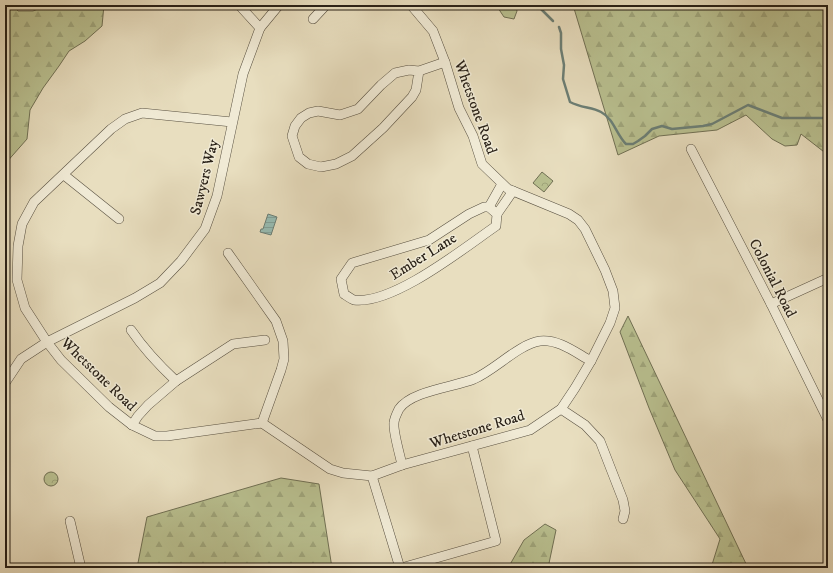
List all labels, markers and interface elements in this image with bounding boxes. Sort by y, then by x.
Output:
street label: Whetstone Road [449,57,501,157]
street label: Sawyers Way [186,137,223,217]
street label: Ember Lane [386,228,460,284]
street label: Colonial Road [745,236,801,321]
street label: Whetstone Road [56,333,141,416]
street label: Whetstone Road [426,406,527,453]

